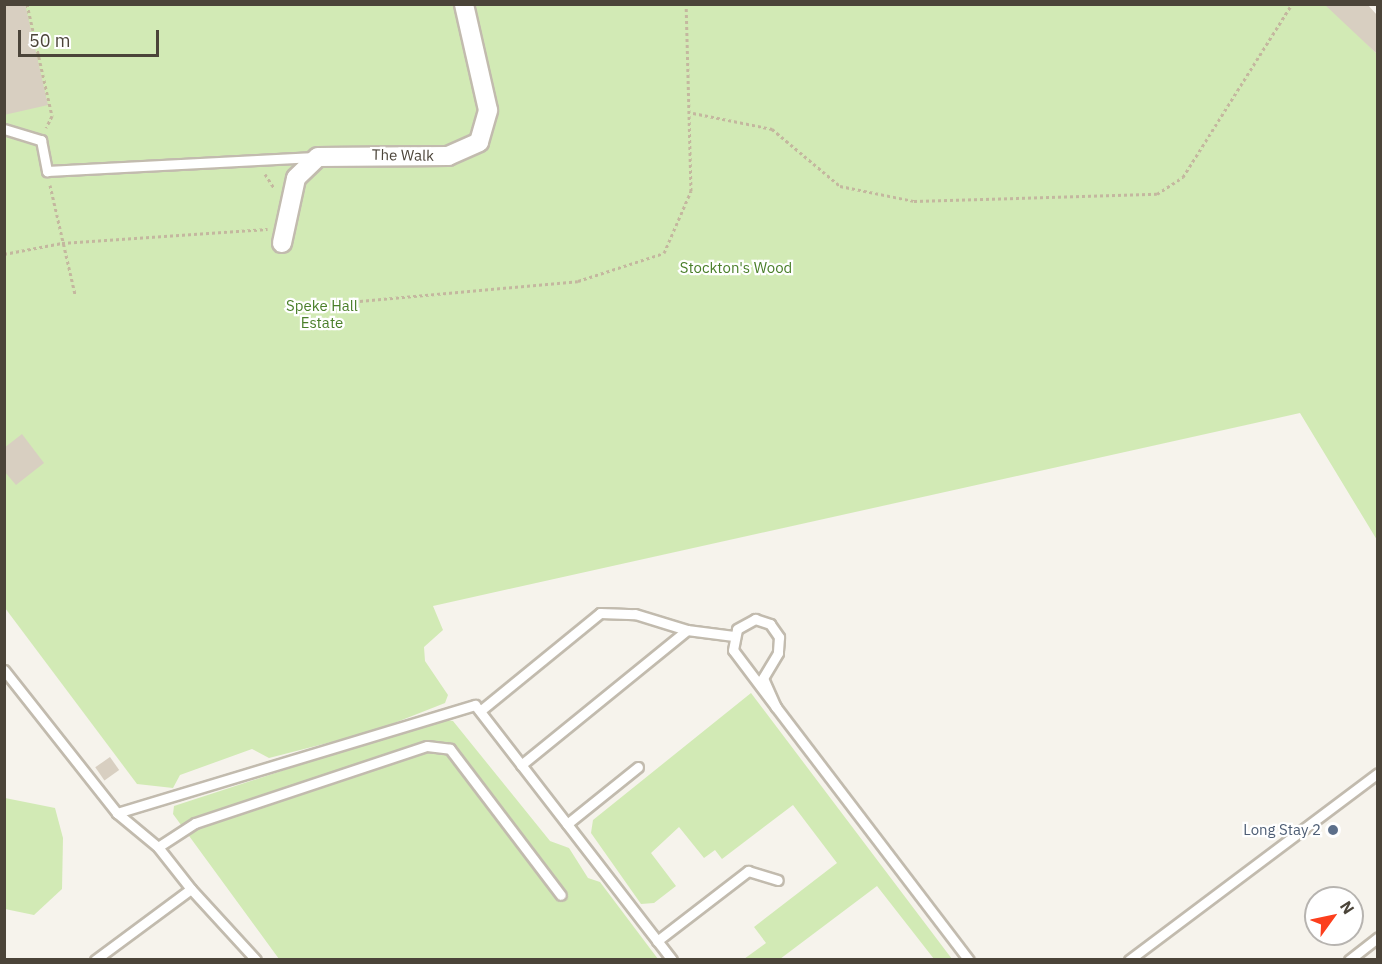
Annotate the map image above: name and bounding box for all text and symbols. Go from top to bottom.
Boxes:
scale bar [21,18,162,56]
text: 50 m [29,29,71,52]
street label: The Walk [372,145,434,165]
park label: Stockton's Wood [680,259,792,277]
park label: Speke Hall Estate [286,296,358,331]
place label: Long Stay 2 [1243,821,1321,839]
marker: Long Stay 2 [1326,823,1340,837]
north arrow [1304,886,1364,946]
text: N [1336,897,1359,918]

